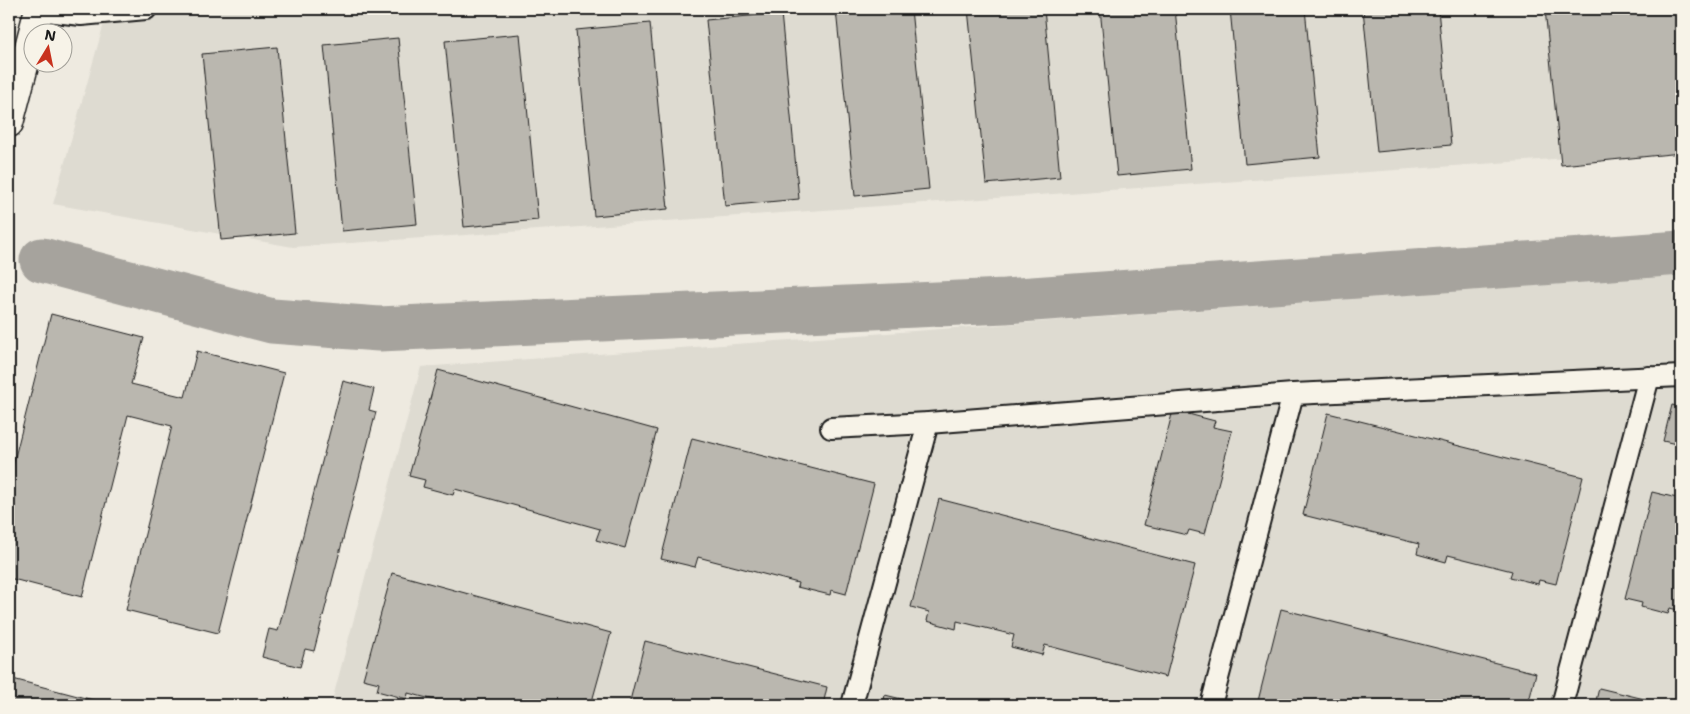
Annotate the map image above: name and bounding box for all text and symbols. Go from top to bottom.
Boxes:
north arrow [22,22,72,72]
text: N [43,25,57,45]

